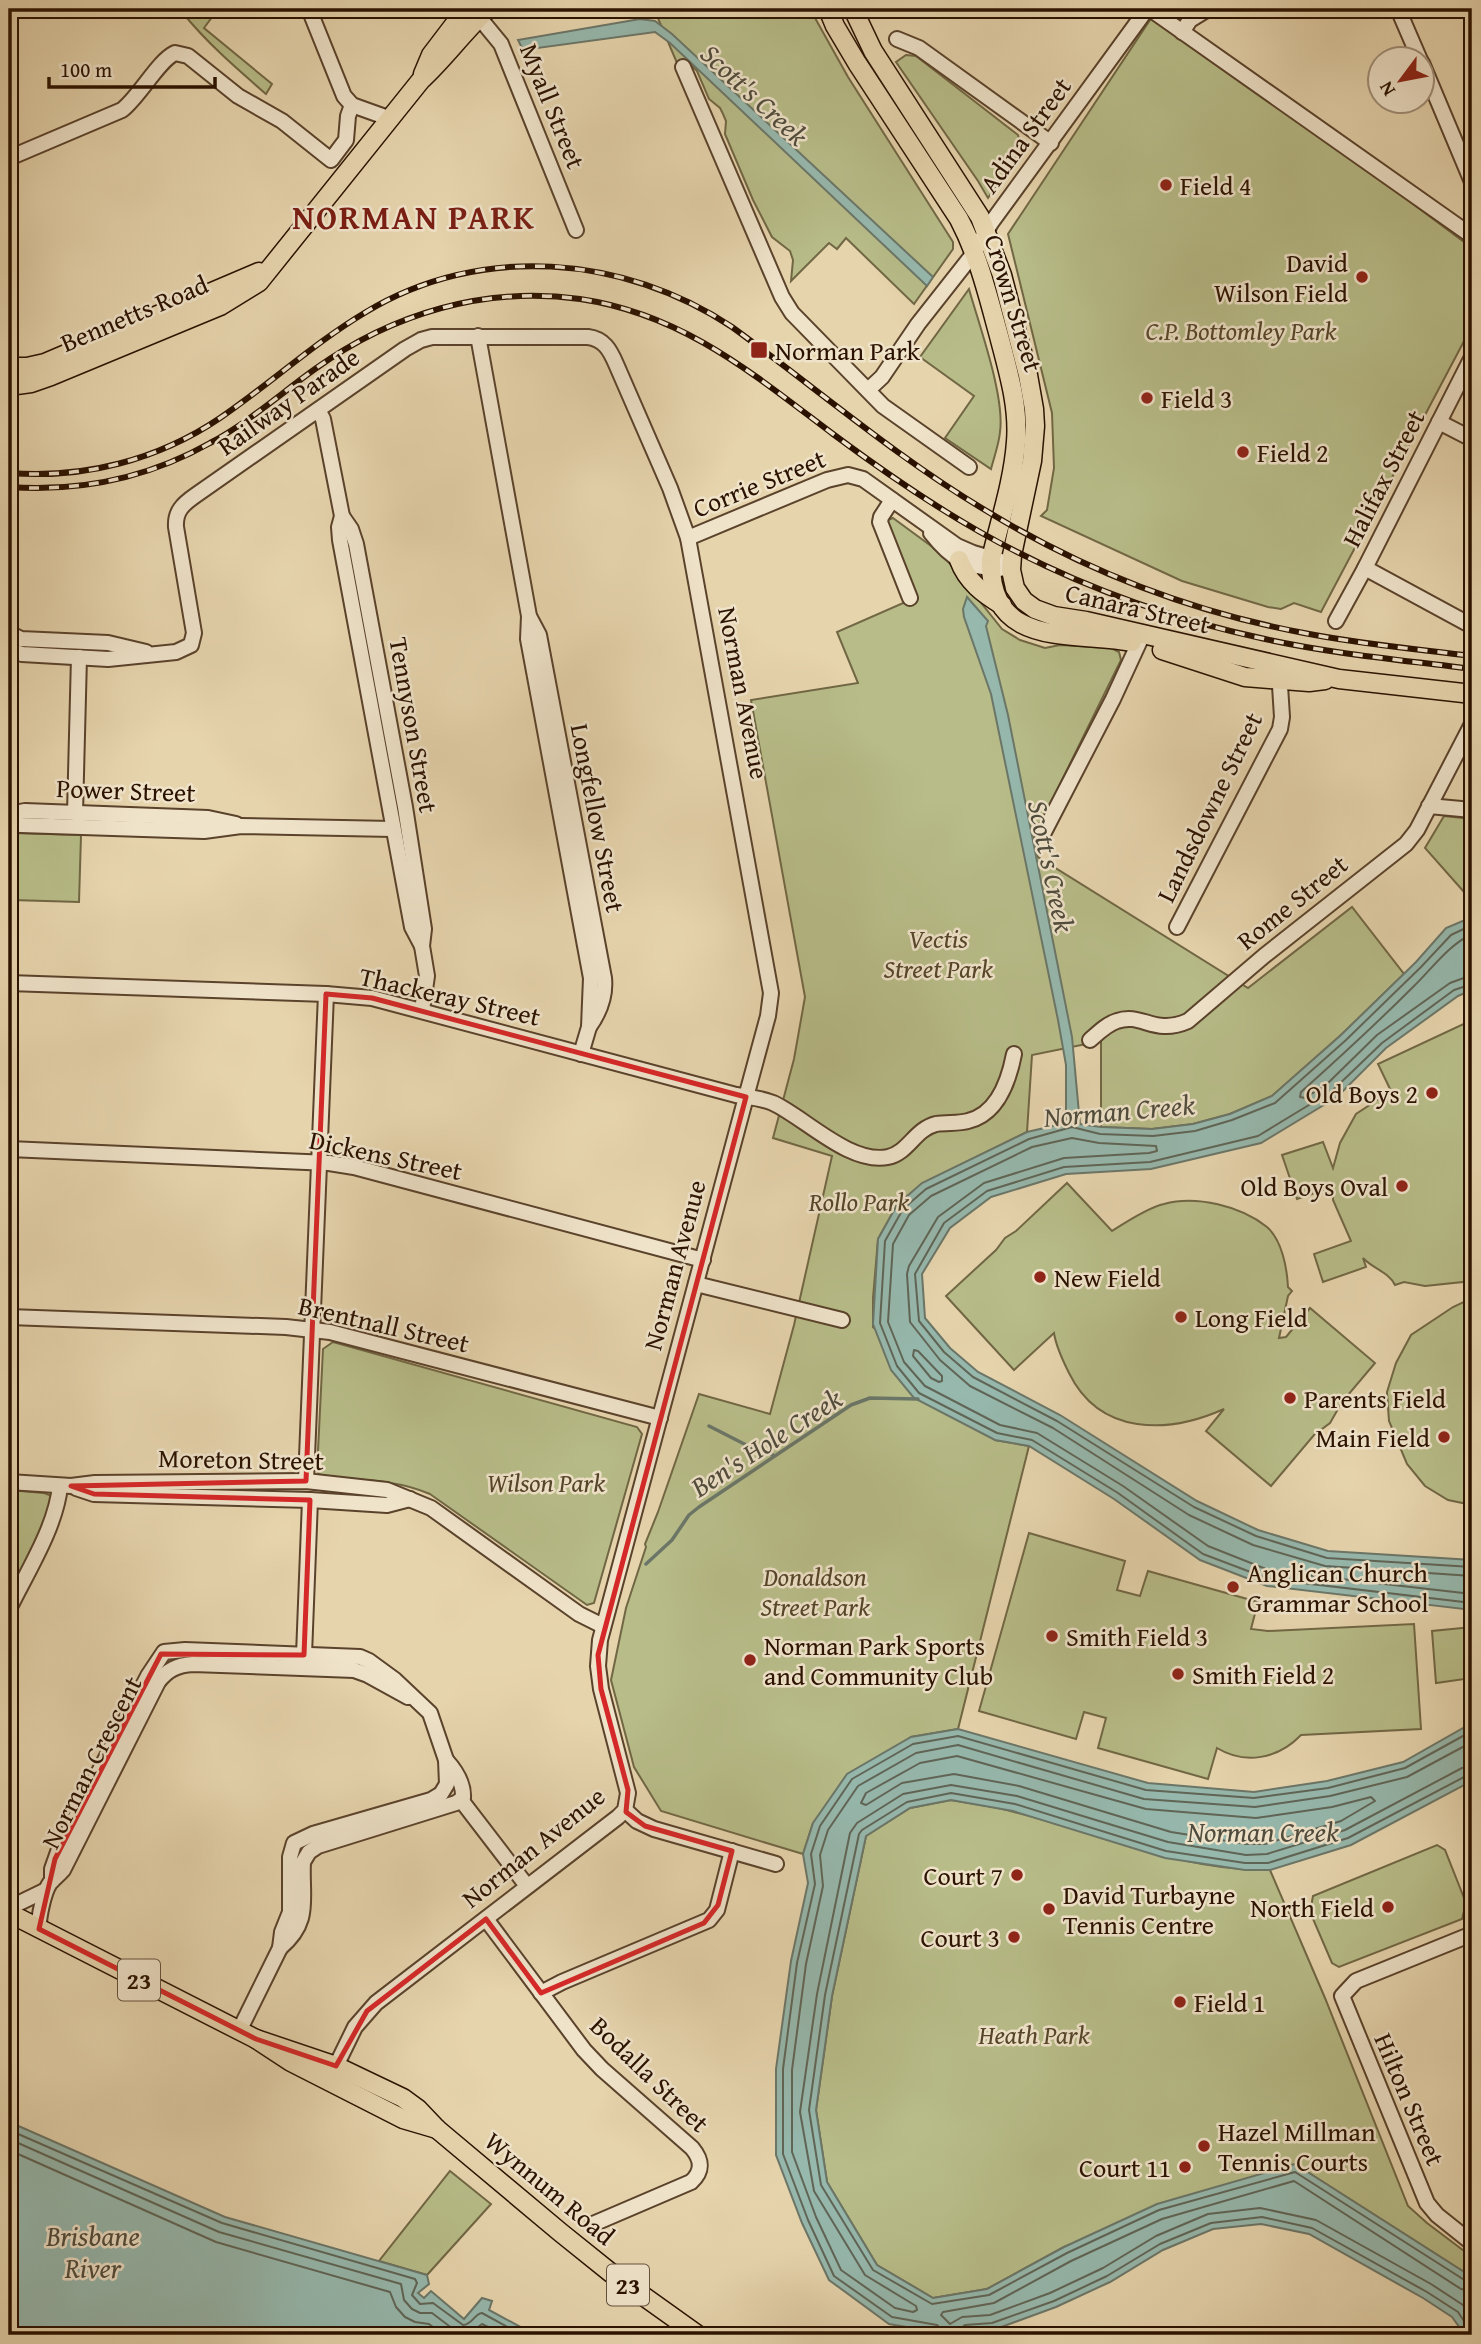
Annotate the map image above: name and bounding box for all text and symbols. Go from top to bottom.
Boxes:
water label: Scott's Creek [692,33,818,155]
street label: Myall Street [510,37,596,175]
scale bar [49,46,215,90]
north arrow [1366,46,1436,116]
text: 100 m [60,54,112,85]
street label: Adina Street [969,69,1081,201]
text: N [1371,76,1402,102]
place label: Field 4 [1180,166,1252,205]
marker: Field 4 [1158,177,1174,193]
district label: NORMAN PARK [292,193,536,241]
street label: Crown Street [975,229,1053,377]
place label: David Wilson Field [1214,243,1348,312]
street label: Bennetts Road [54,264,214,362]
marker: David Wilson Field [1354,269,1370,285]
park label: C.P. Bottomley Park [1146,311,1337,350]
place label: Norman Park [775,331,921,370]
street label: Railway Parade [209,337,367,465]
marker: Norman Park [749,340,769,360]
place label: Field 3 [1161,379,1233,418]
marker: Field 3 [1139,390,1155,406]
street label: Halifax Street [1332,403,1434,553]
place label: Field 2 [1257,433,1329,472]
street label: Corrie Street [687,439,831,527]
marker: Field 2 [1235,444,1251,460]
street label: Canara Street [1062,572,1214,644]
street label: Norman Avenue [708,604,780,782]
street label: Tennyson Street [379,634,449,816]
street label: Landsdowne Street [1146,705,1272,909]
street label: Longfellow Street [561,720,635,916]
street label: Power Street [56,768,196,812]
water label: Scott's Creek [1018,796,1086,936]
street label: Rome Street [1228,845,1356,959]
park label: Vectis Street Park [883,919,993,988]
street label: Thackeray Street [356,956,544,1036]
place label: Old Boys 2 [1306,1074,1418,1113]
water label: Norman Creek [1041,1083,1197,1137]
marker: Old Boys 2 [1424,1085,1440,1101]
street label: Dickens Street [306,1120,466,1190]
place label: Old Boys Oval [1240,1167,1388,1206]
street label: Norman Avenue [633,1176,715,1354]
marker: Old Boys Oval [1394,1178,1410,1194]
park label: Rollo Park [808,1182,909,1221]
place label: New Field [1054,1258,1161,1297]
marker: New Field [1032,1269,1048,1285]
street label: Brentnall Street [295,1285,473,1363]
place label: Long Field [1195,1298,1308,1337]
marker: Long Field [1173,1309,1189,1325]
water label: Ben's Hole Creek [681,1378,850,1507]
place label: Parents Field [1304,1379,1446,1418]
marker: Parents Field [1282,1390,1298,1406]
place label: Main Field [1315,1418,1430,1457]
marker: Main Field [1436,1429,1452,1445]
street label: Moreton Street [158,1438,324,1480]
park label: Wilson Park [487,1463,605,1502]
place label: Anglican Church Grammar School [1247,1553,1429,1622]
park label: Donaldson Street Park [760,1557,870,1626]
marker: Anglican Church Grammar School [1225,1579,1241,1595]
place label: Smith Field 3 [1066,1617,1208,1656]
place label: Norman Park Sports and Community Club [764,1626,993,1695]
marker: Smith Field 3 [1044,1628,1060,1644]
marker: Norman Park Sports and Community Club [742,1652,758,1668]
place label: Smith Field 2 [1192,1655,1334,1694]
marker: Smith Field 2 [1170,1666,1186,1682]
street label: Norman Crescent [31,1669,151,1855]
street label: Norman Avenue [453,1777,613,1917]
water label: Norman Creek [1186,1811,1339,1852]
place label: Court 7 [923,1856,1003,1895]
marker: Court 7 [1009,1867,1025,1883]
place label: David Turbayne Tennis Centre [1063,1875,1235,1944]
place label: North Field [1250,1888,1374,1927]
marker: North Field [1380,1899,1396,1915]
marker: David Turbayne Tennis Centre [1041,1901,1057,1917]
place label: Court 3 [920,1918,1000,1957]
marker: Court 3 [1006,1929,1022,1945]
road number: 23 [118,1959,160,2000]
place label: Field 1 [1194,1983,1266,2022]
marker: Field 1 [1172,1994,1188,2010]
street label: Bodalla Street [582,2007,718,2141]
park label: Heath Park [977,2015,1090,2054]
street label: Hilton Street [1365,2027,1455,2171]
place label: Hazel Millman Tennis Courts [1218,2112,1376,2181]
street label: Wynnum Road [476,2122,624,2254]
marker: Hazel Millman Tennis Courts [1196,2138,1212,2154]
place label: Court 11 [1079,2148,1171,2187]
marker: Court 11 [1177,2159,1193,2175]
water label: Brisbane River [45,2215,140,2288]
road number: 23 [607,2264,649,2306]

